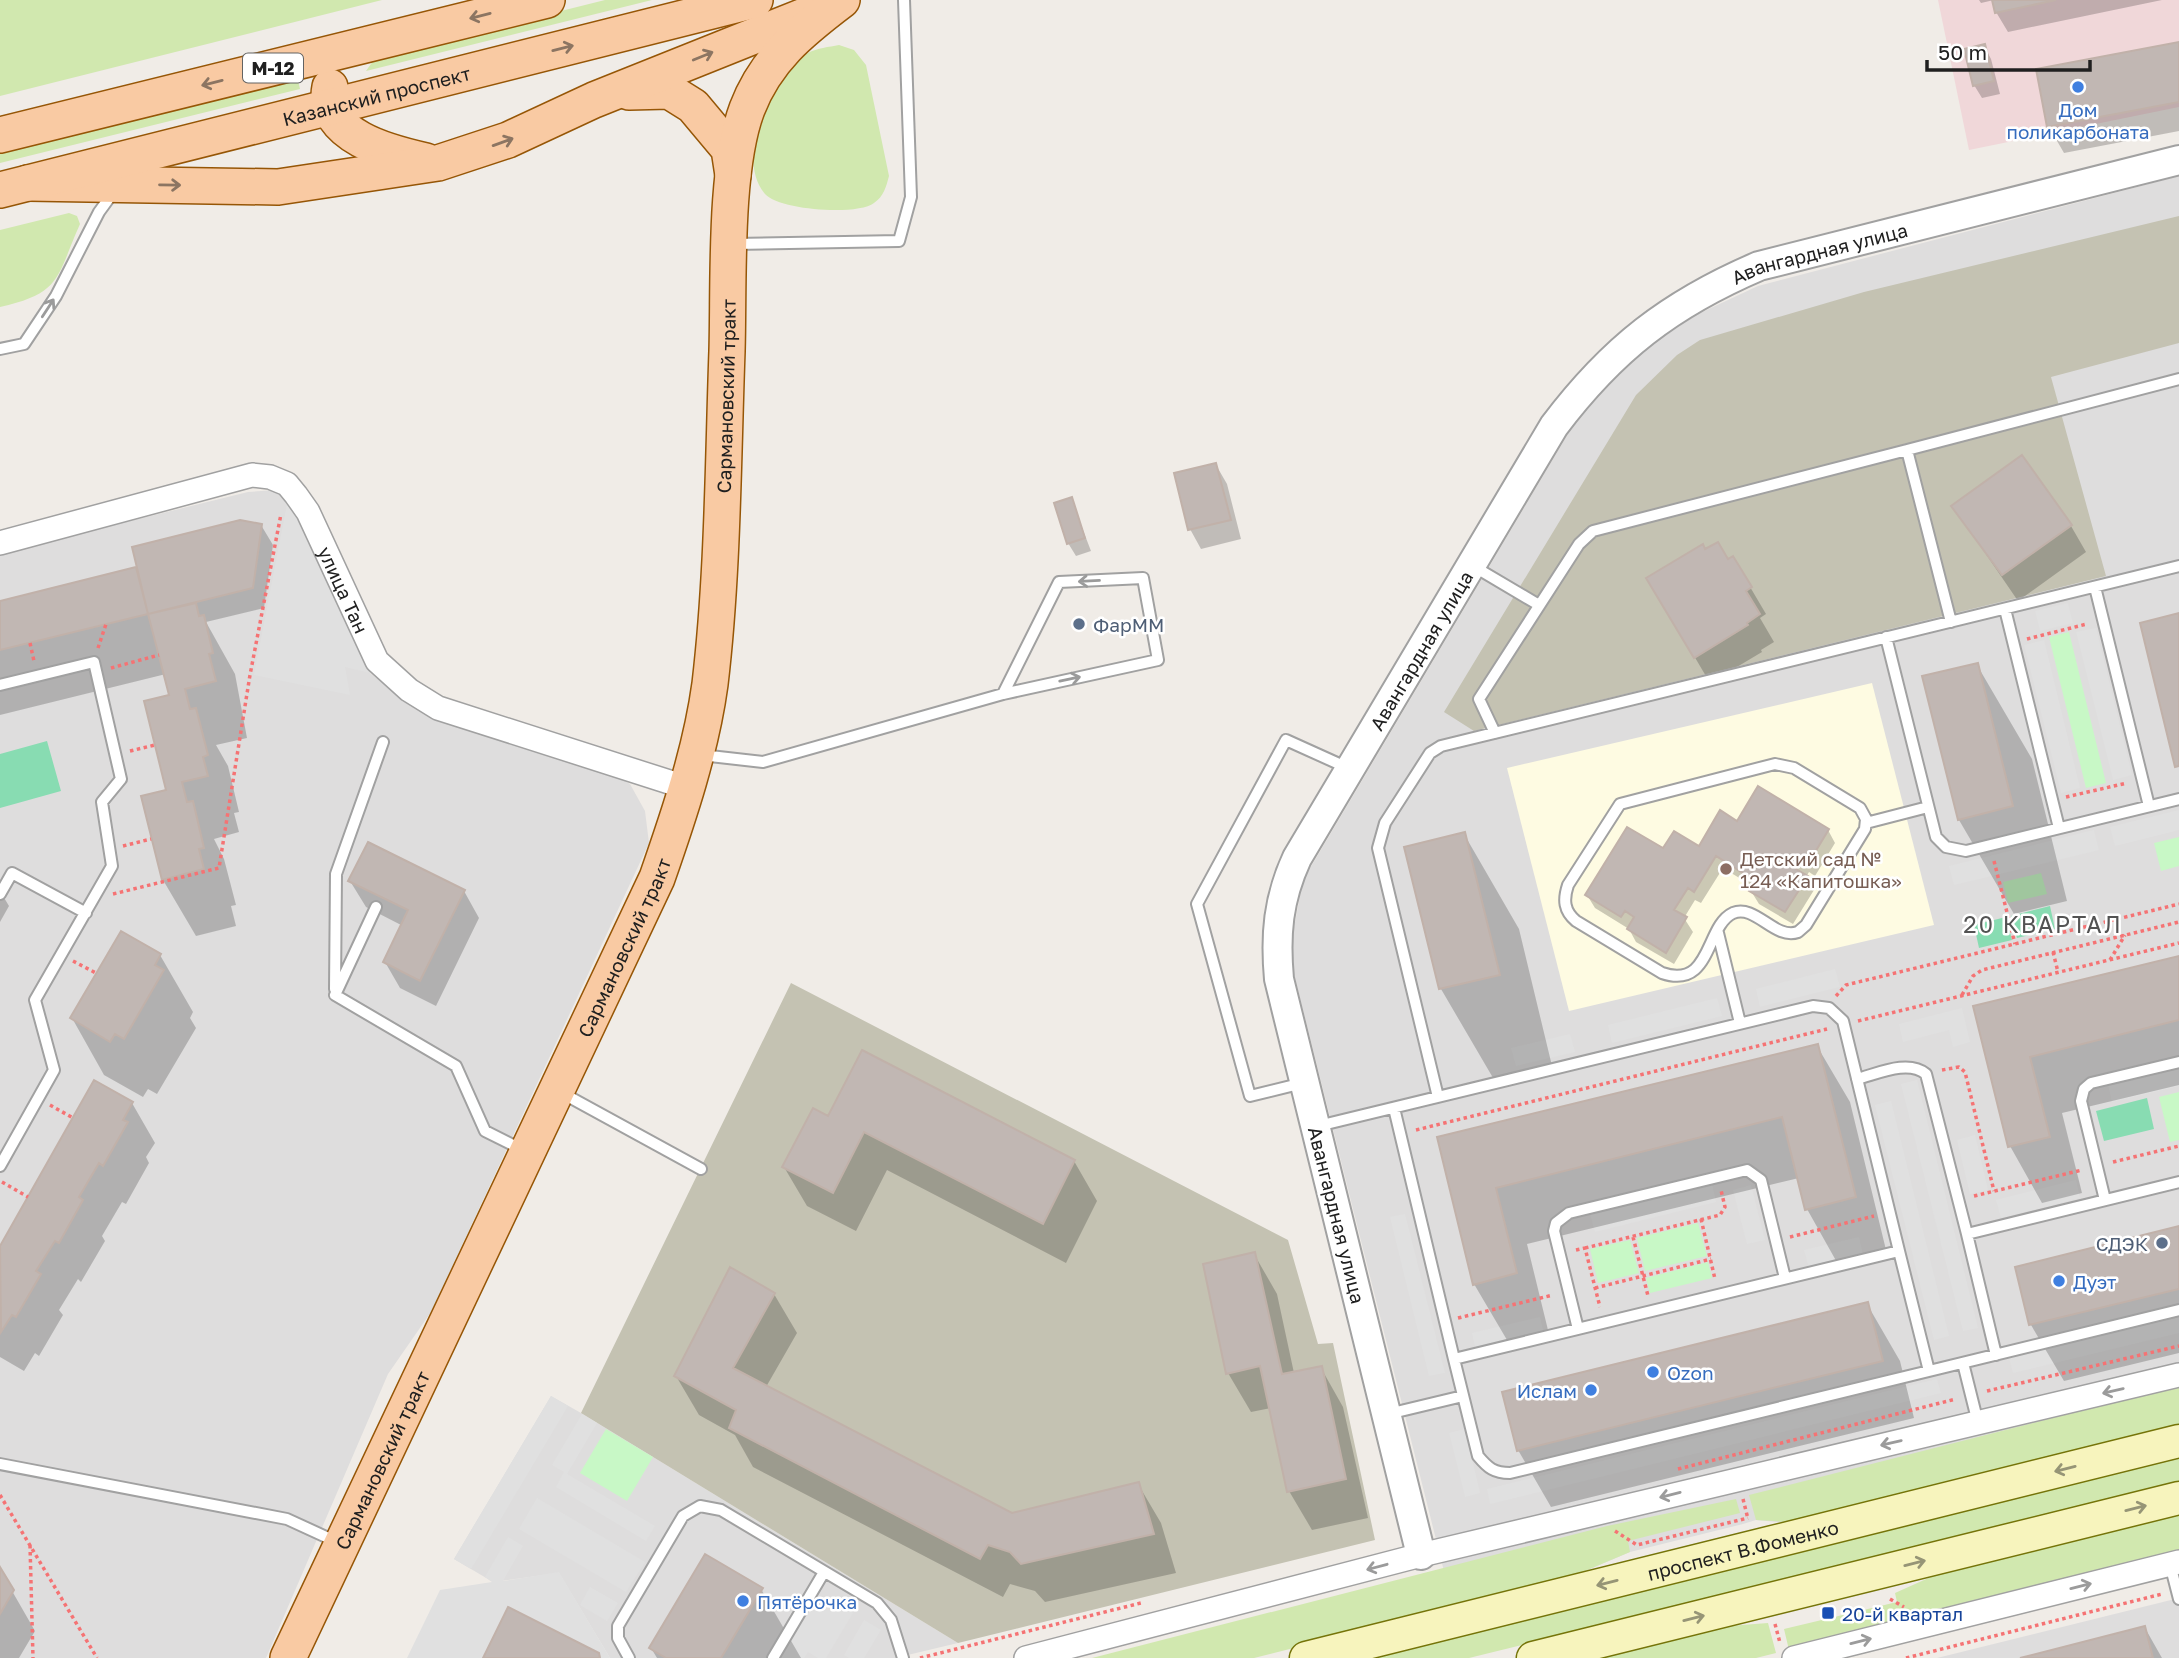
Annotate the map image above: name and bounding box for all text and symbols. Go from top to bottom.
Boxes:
one-way arrow [470,11,492,24]
scale bar [1927,28,2090,72]
text: 50 m [1938,39,1987,65]
one-way arrow [551,41,574,54]
one-way arrow [692,49,713,62]
road number: М-12 [243,54,303,82]
street label: Казанский проспект [280,61,473,130]
one-way arrow [201,77,224,90]
marker: Дом поликарбоната [2070,79,2086,95]
place label: Дом поликарбоната [2007,98,2149,143]
one-way arrow [492,134,514,147]
one-way arrow [158,179,181,192]
street label: Авангардная улица [1727,218,1910,288]
one-way arrow [41,299,55,318]
street label: Сармановский тракт [711,299,739,494]
street label: улица Тан [314,543,374,637]
street label: Авангардная улица [1364,566,1477,734]
one-way arrow [1077,574,1100,587]
place label: ФарММ [1093,613,1164,636]
marker: ФарММ [1071,616,1087,632]
one-way arrow [1058,672,1081,686]
place label: Детский сад № 124 «Капитошка» [1740,847,1902,892]
street label: Сармановский тракт [572,855,675,1040]
marker: Детский сад № 124 «Капитошка» [1718,861,1734,877]
district label: 20 КВАРТАЛ [1963,910,2123,938]
street label: Авангардная улица [1304,1124,1370,1306]
place label: СДЭК [2096,1232,2148,1255]
marker: СДЭК [2154,1235,2170,1251]
place label: Дуэт [2073,1270,2116,1293]
marker: Дуэт [2051,1273,2067,1289]
place label: Ozon [1667,1361,1714,1384]
marker: Ozon [1645,1364,1661,1380]
street label: Сармановский тракт [330,1367,434,1553]
place label: Ислам [1517,1379,1577,1402]
marker: Ислам [1583,1382,1599,1398]
one-way arrow [2102,1384,2125,1398]
one-way arrow [1880,1437,1903,1450]
one-way arrow [2054,1463,2077,1476]
one-way arrow [1659,1489,1682,1502]
one-way arrow [2124,1501,2147,1514]
street label: проспект В.Фоменко [1645,1515,1841,1584]
one-way arrow [1903,1556,1926,1569]
one-way arrow [1367,1561,1389,1574]
one-way arrow [1596,1577,1619,1590]
one-way arrow [2070,1579,2092,1592]
place label: Пятёрочка [757,1590,857,1613]
marker: Пятёрочка [735,1593,751,1609]
place label: 20-й квартал [1842,1602,1963,1625]
marker: 20-й квартал [1820,1605,1836,1621]
one-way arrow [1682,1611,1705,1624]
one-way arrow [1849,1634,1872,1648]

